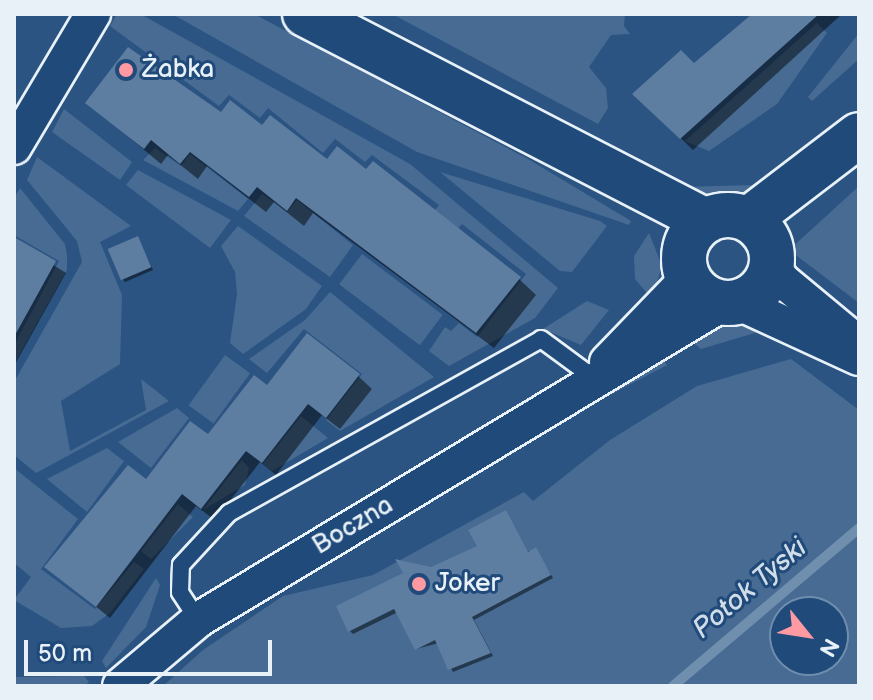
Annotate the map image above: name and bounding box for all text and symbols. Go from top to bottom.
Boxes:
place label: Żabka [142,54,214,86]
marker: Żabka [117,61,135,79]
street label: Boczna [307,490,399,562]
water label: Potok Tyski [686,531,814,647]
place label: Joker [435,568,500,600]
marker: Joker [410,575,428,593]
north arrow [769,596,849,676]
scale bar [28,624,276,674]
text: N [813,633,844,661]
text: 50 m [38,639,92,668]

